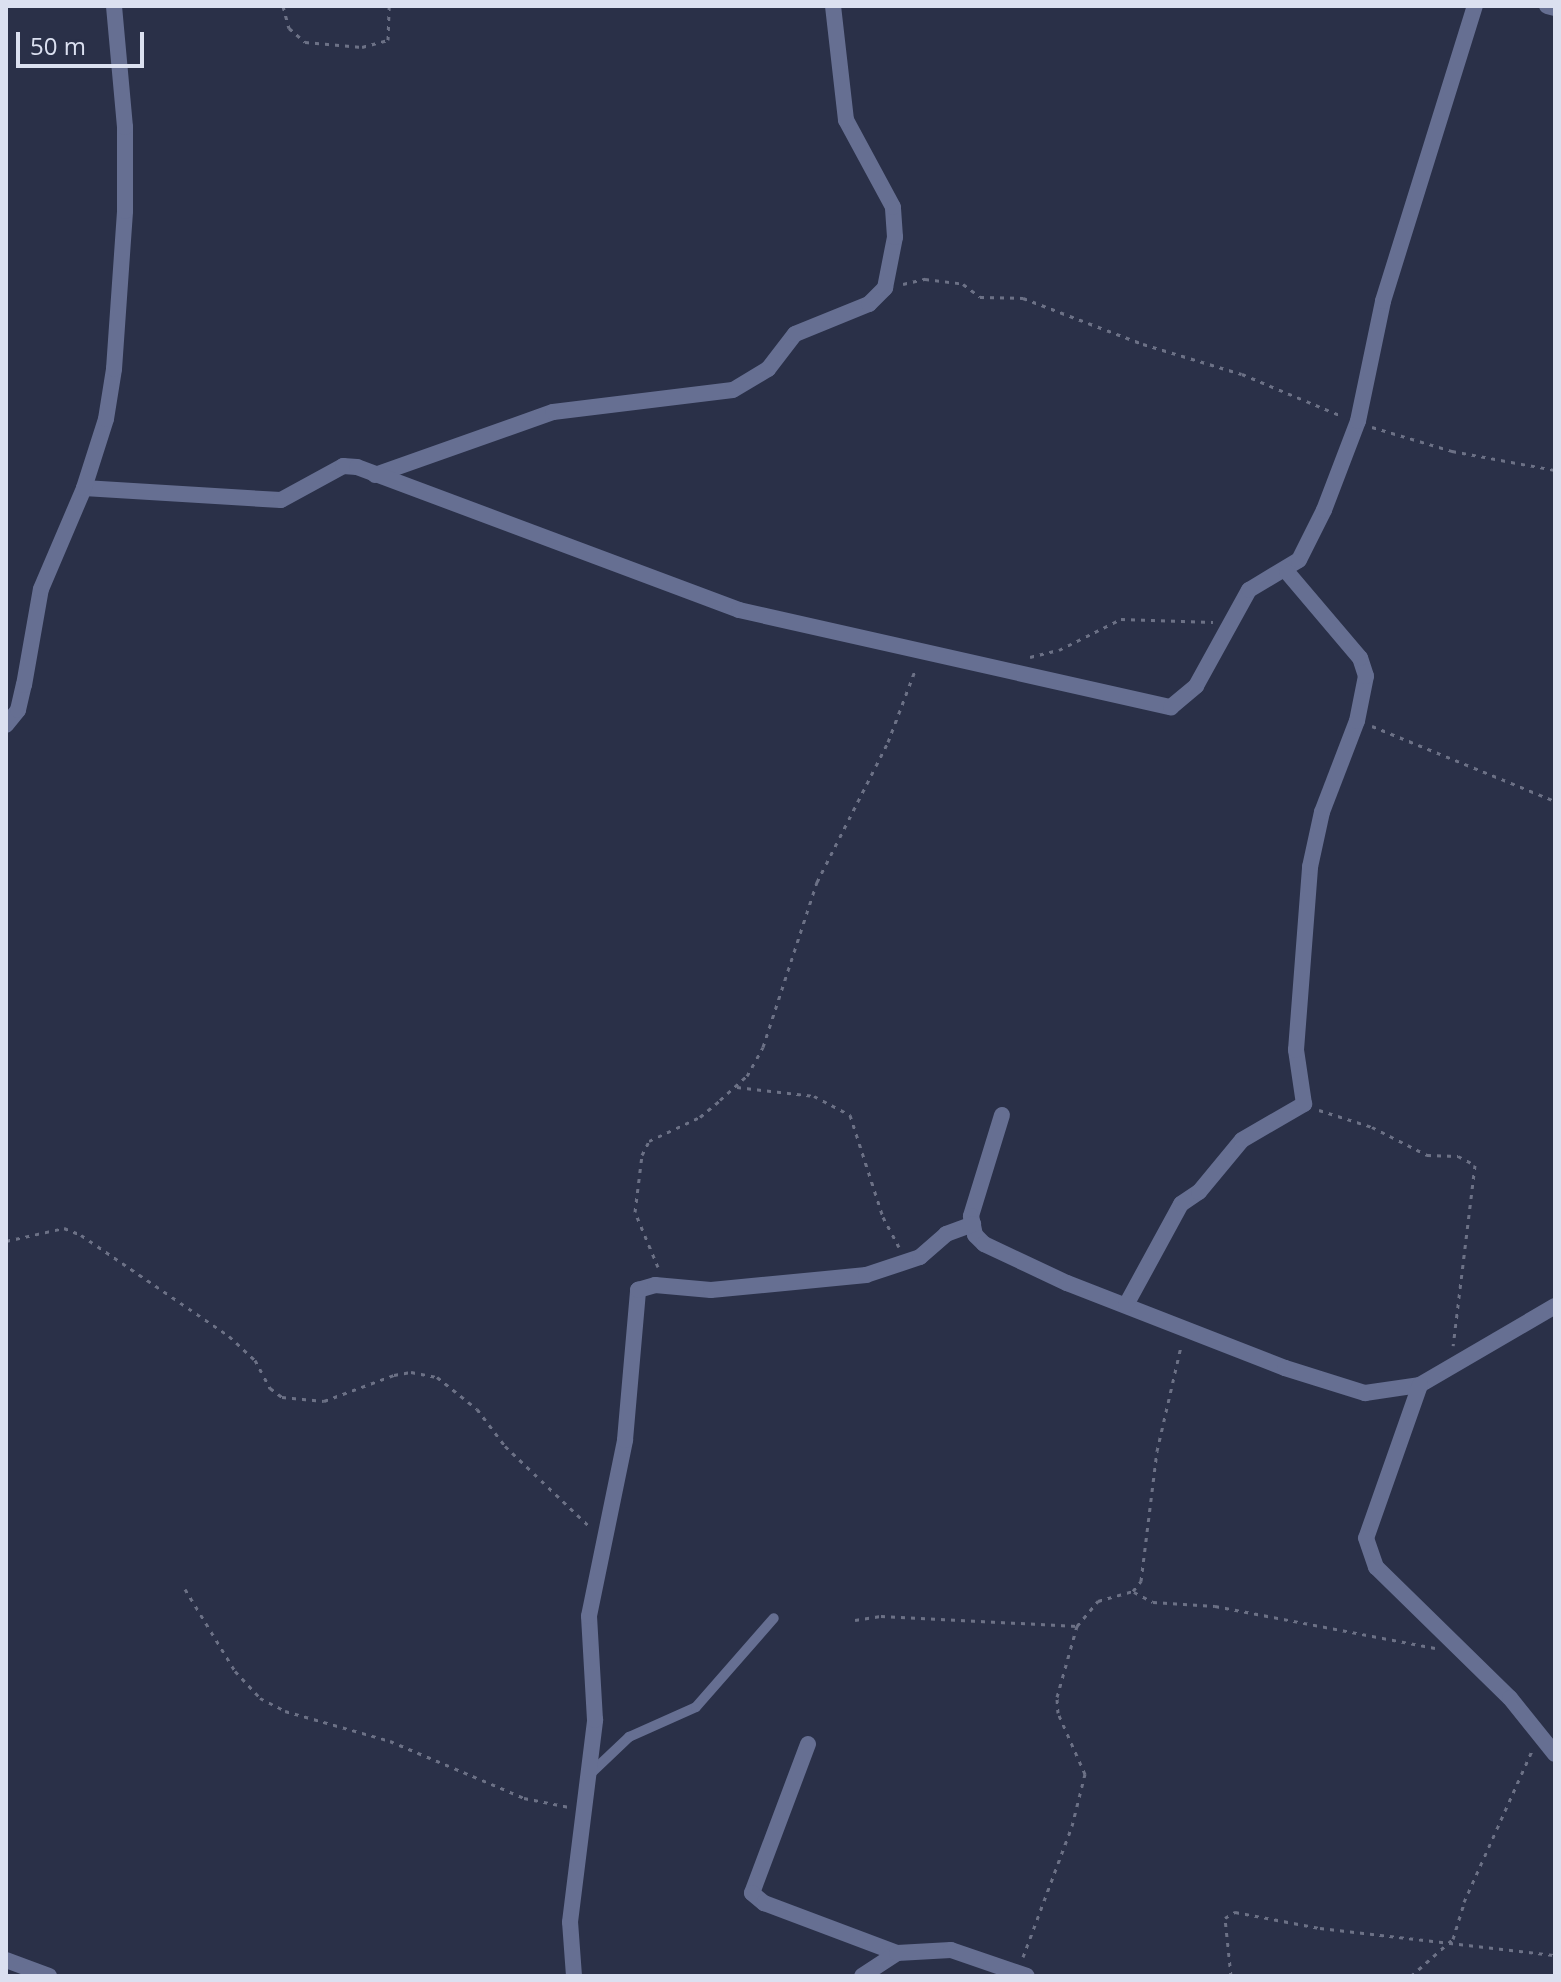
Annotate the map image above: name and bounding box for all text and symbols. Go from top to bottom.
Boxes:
scale bar [20,16,148,66]
text: 50 m [30,29,86,62]

